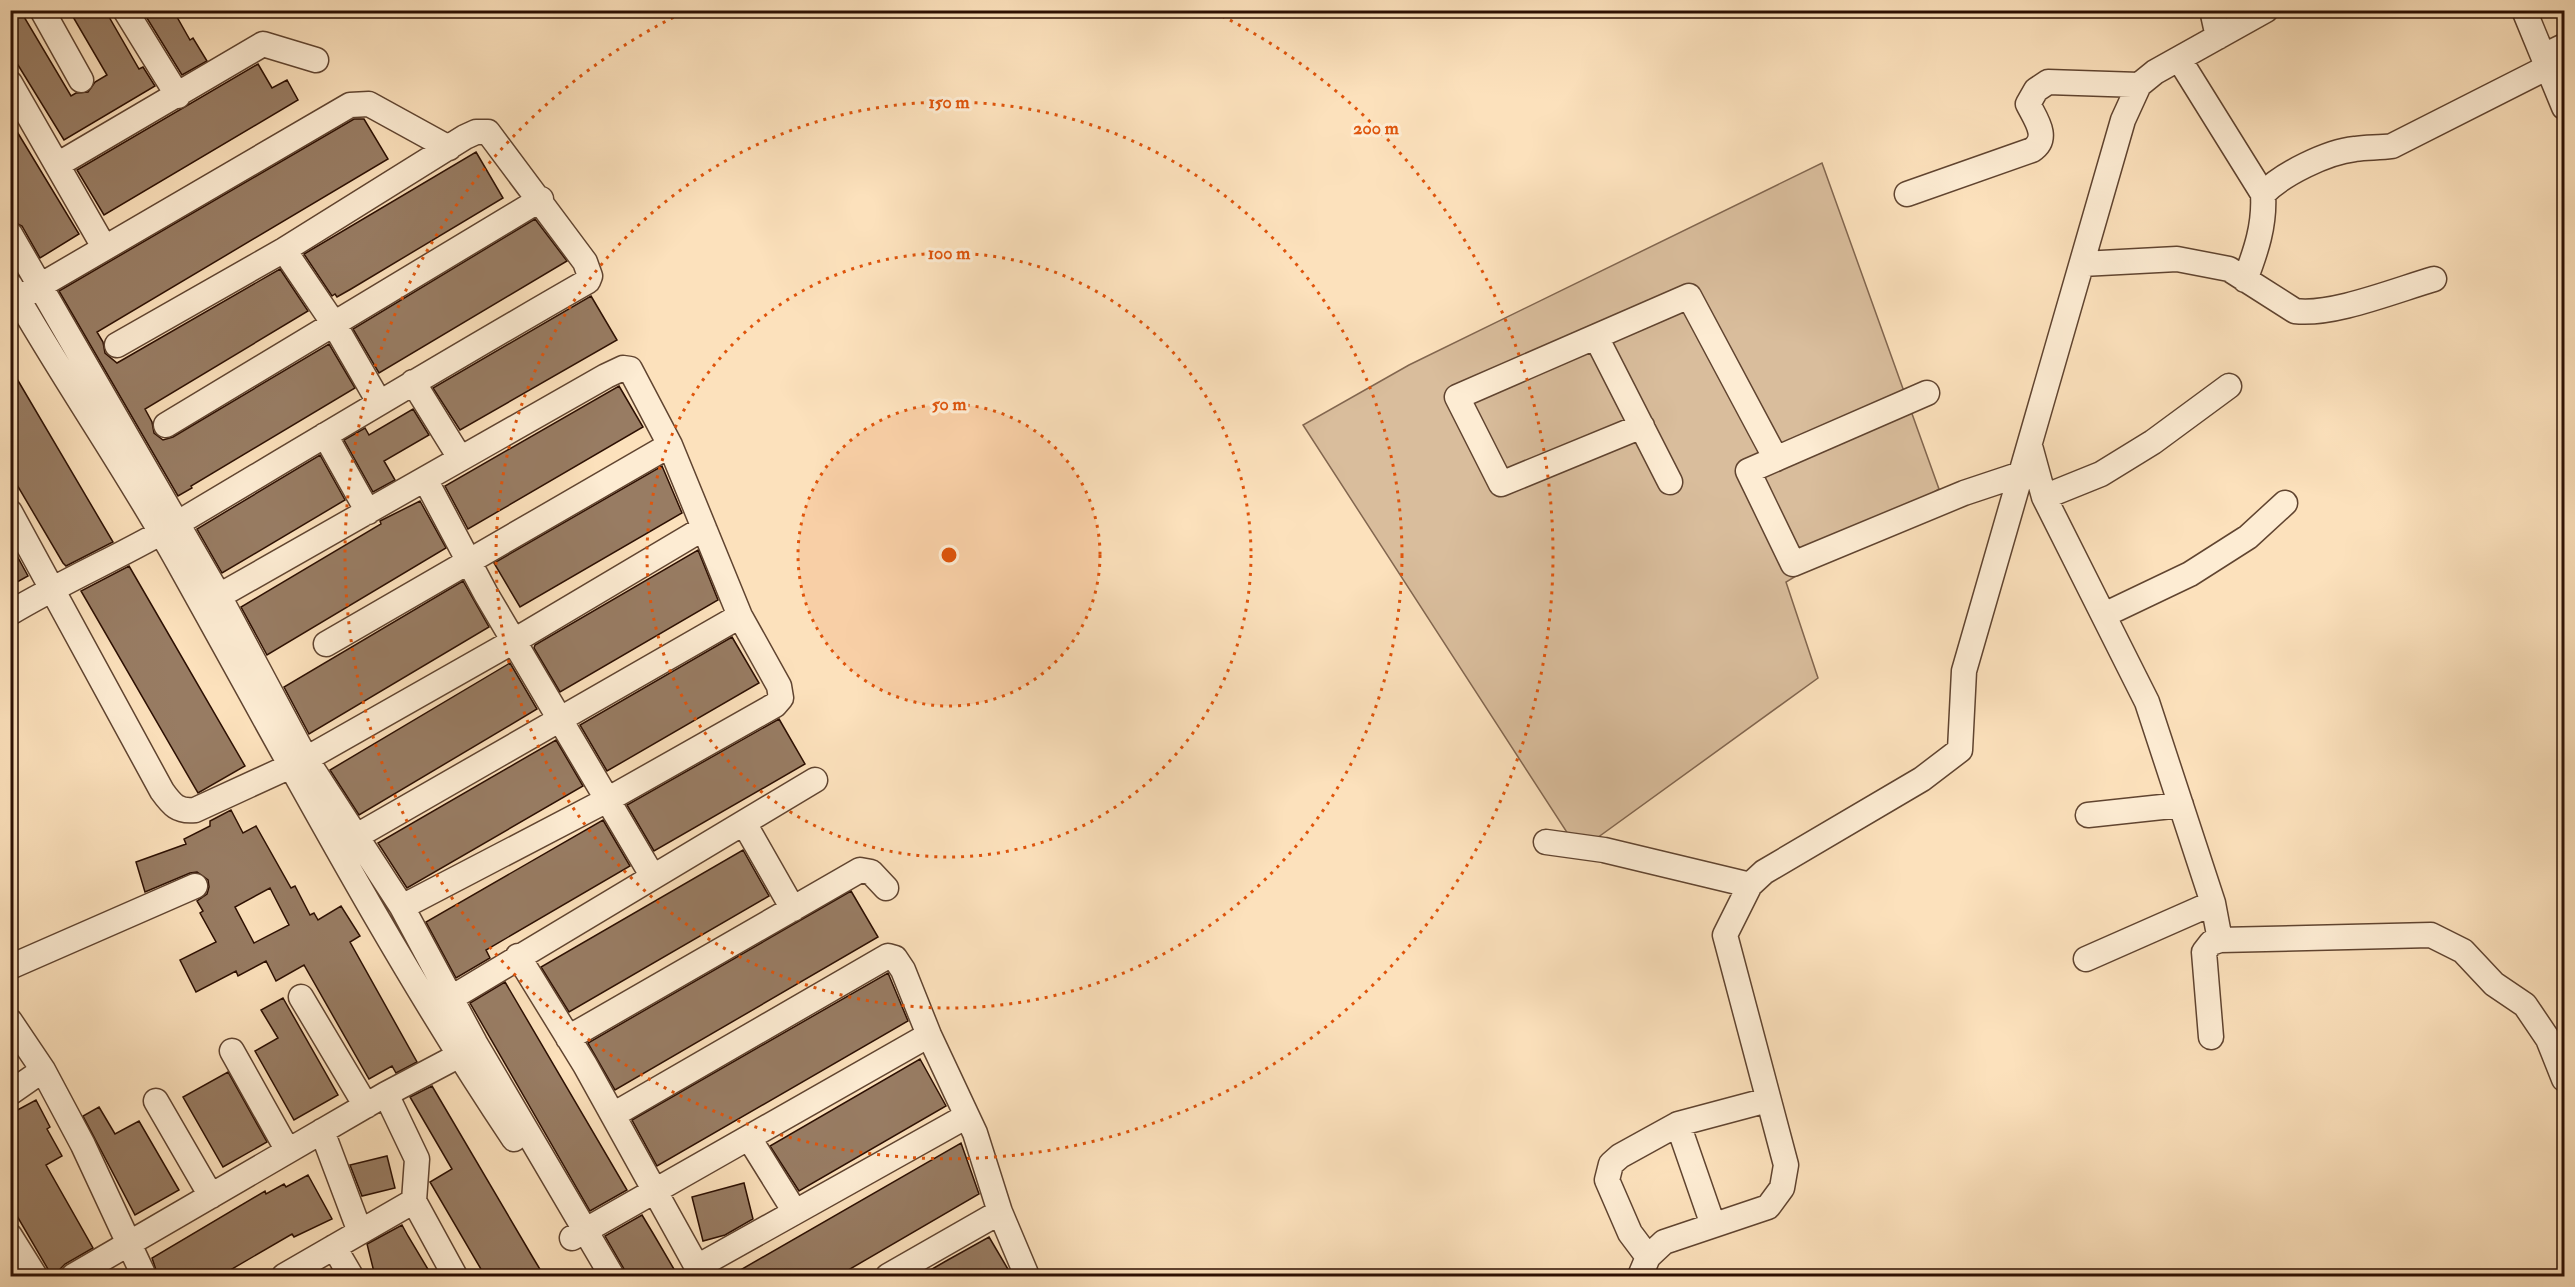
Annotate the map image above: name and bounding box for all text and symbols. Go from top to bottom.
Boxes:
text: 150 m [928,91,971,114]
text: 200 m [1353,117,1400,140]
text: 100 m [928,242,971,265]
text: 50 m [932,393,967,416]
centre of rings [939,545,959,565]

